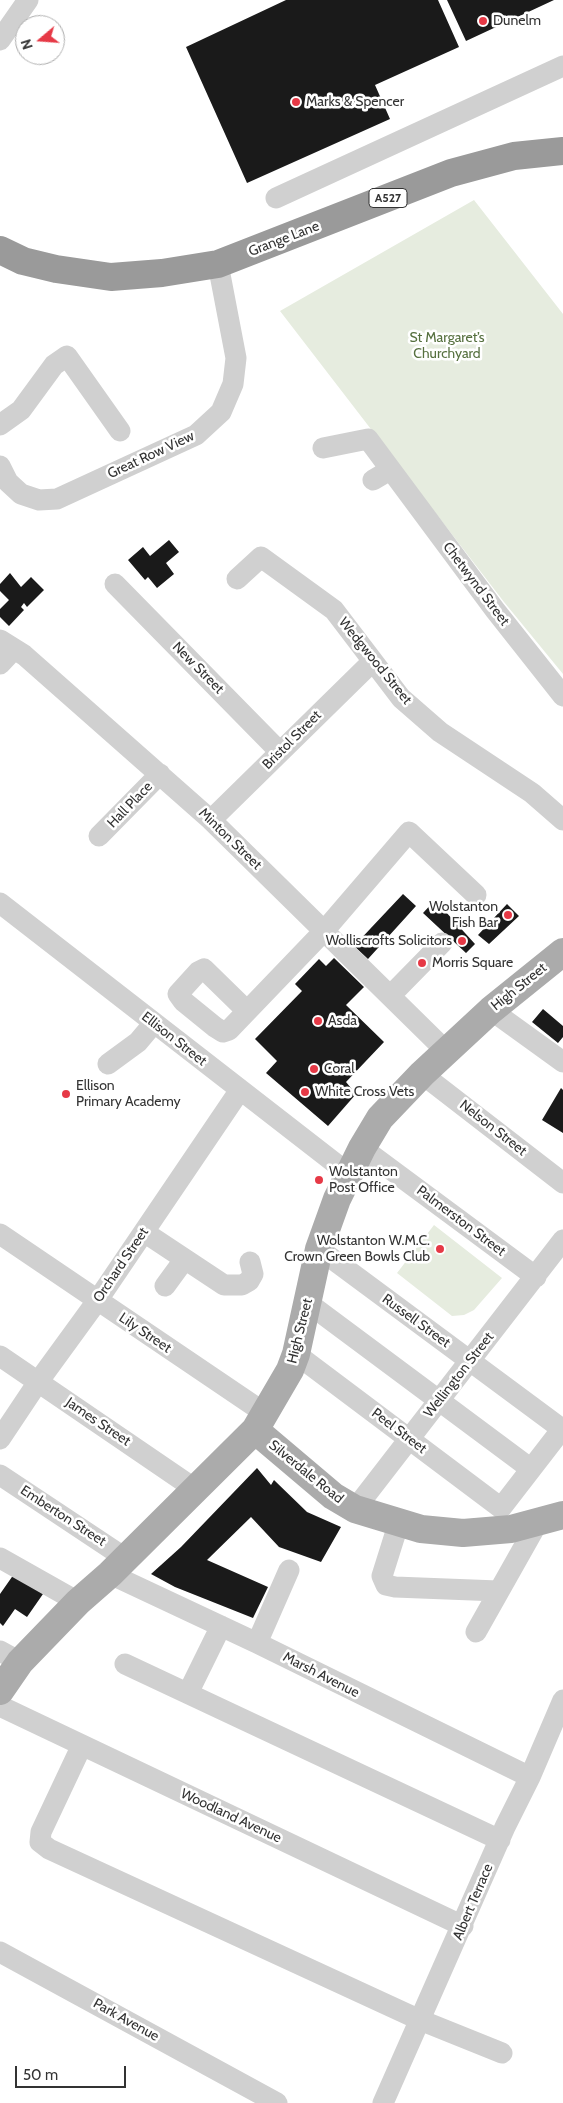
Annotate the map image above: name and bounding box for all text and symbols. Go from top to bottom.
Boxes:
place label: Dunelm [493,13,541,29]
north arrow [15,15,65,65]
marker: Dunelm [477,15,489,27]
text: N [17,37,37,52]
place label: Marks & Spencer [306,94,404,110]
marker: Marks & Spencer [290,96,302,108]
road number: A527 [369,188,407,208]
street label: Grange Lane [246,218,322,260]
park label: St Margaret’s Churchyard [409,330,485,362]
street label: Great Row View [105,428,197,482]
street label: Chetwynd Street [439,539,513,629]
street label: Wedgwood Street [335,614,415,708]
street label: New Street [169,639,227,697]
street label: Bristol Street [259,707,325,773]
street label: Hall Place [104,778,156,832]
street label: Minton Street [195,805,265,873]
place label: Wolstanton Fish Bar [429,899,498,932]
marker: Wolstanton Fish Bar [502,909,514,921]
place label: Wolliscrofts Solicitors [326,933,452,949]
marker: Wolliscrofts Solicitors [456,935,468,947]
place label: Morris Square [432,955,513,971]
marker: Morris Square [416,957,428,969]
street label: High Street [488,960,550,1014]
street label: Ellison Street [138,1008,210,1070]
place label: Asda [328,1013,357,1029]
marker: Asda [312,1015,324,1027]
place label: Coral [324,1061,354,1077]
marker: Coral [308,1063,320,1075]
place label: Ellison Primary Academy [76,1078,181,1110]
place label: White Cross Vets [315,1084,414,1100]
marker: White Cross Vets [299,1086,311,1098]
marker: Ellison Primary Academy [60,1088,72,1100]
street label: Nelson Street [456,1097,530,1159]
place label: Wolstanton Post Office [329,1164,398,1196]
marker: Wolstanton Post Office [313,1174,325,1186]
street label: Palmerston Street [413,1182,509,1260]
street label: Orchard Street [90,1224,152,1306]
place label: Wolstanton W.M.C. Crown Green Bowls Club [284,1233,430,1266]
marker: Wolstanton W.M.C. Crown Green Bowls Club [434,1243,446,1255]
street label: Russell Street [379,1291,453,1351]
street label: High Street [284,1297,316,1365]
street label: Lily Street [116,1309,174,1357]
street label: Wellington Street [421,1329,497,1421]
street label: James Street [62,1394,134,1450]
street label: Peel Street [368,1405,430,1457]
street label: Silverdale Road [265,1437,347,1507]
street label: Emberton Street [17,1482,109,1550]
street label: Marsh Avenue [280,1649,362,1701]
street label: Woodland Avenue [178,1785,284,1847]
street label: Albert Terrace [449,1861,497,1943]
street label: Park Avenue [90,1995,162,2045]
scale bar [18,2056,129,2088]
text: 50 m [23,2066,58,2084]

